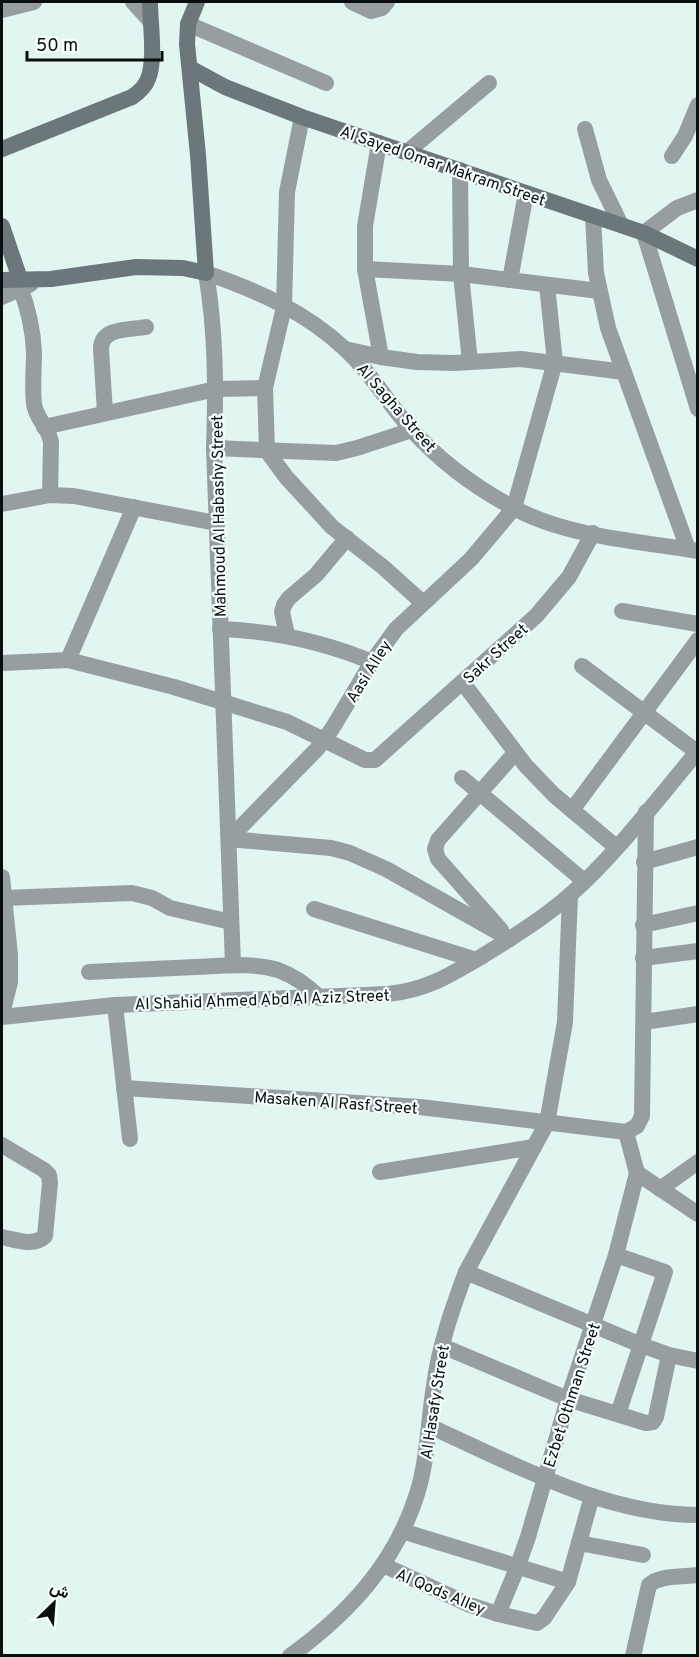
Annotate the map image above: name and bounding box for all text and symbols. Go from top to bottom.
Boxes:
scale bar [27,24,162,62]
text: 50 m [36,35,78,58]
street label: Al Sayed Omar Makram Street [337,122,548,212]
street label: Al Sagha Street [351,360,440,457]
street label: Mahmoud Al Habashy Street [208,415,232,617]
street label: Sakr Street [460,620,533,689]
street label: Aasi Alley [343,637,397,707]
street label: Al Shahid Ahmed Abd Al Aziz Street [134,987,390,1015]
street label: Masaken Al Rasf Street [254,1088,418,1120]
street label: Ezbet Othman Street [540,1321,606,1470]
street label: Al Hasafy Street [417,1344,455,1461]
street label: Al Qods Alley [393,1565,488,1621]
north arrow [24,1573,84,1633]
text: ش [47,1578,72,1604]

